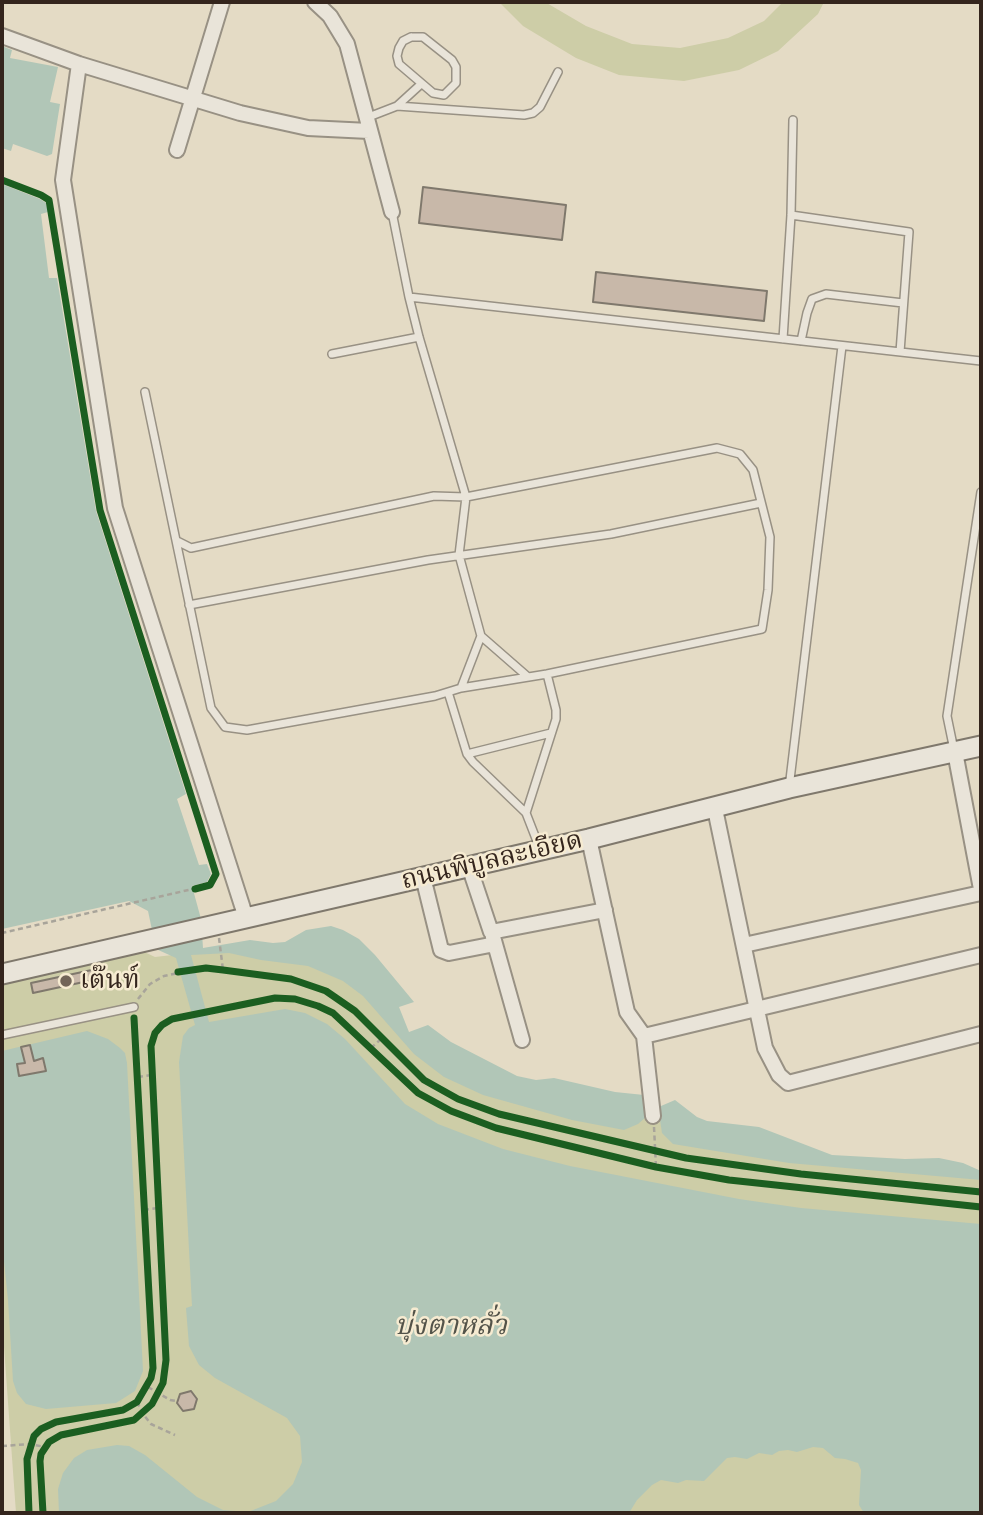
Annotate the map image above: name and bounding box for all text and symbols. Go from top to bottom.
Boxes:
street label: ถนนพิบูลละเอียด [398,825,586,897]
place label: เต๊นท์ [80,965,140,997]
marker: เต๊นท์ [58,973,74,989]
water label: บุ่งตาหลั่ว [395,1310,507,1344]

